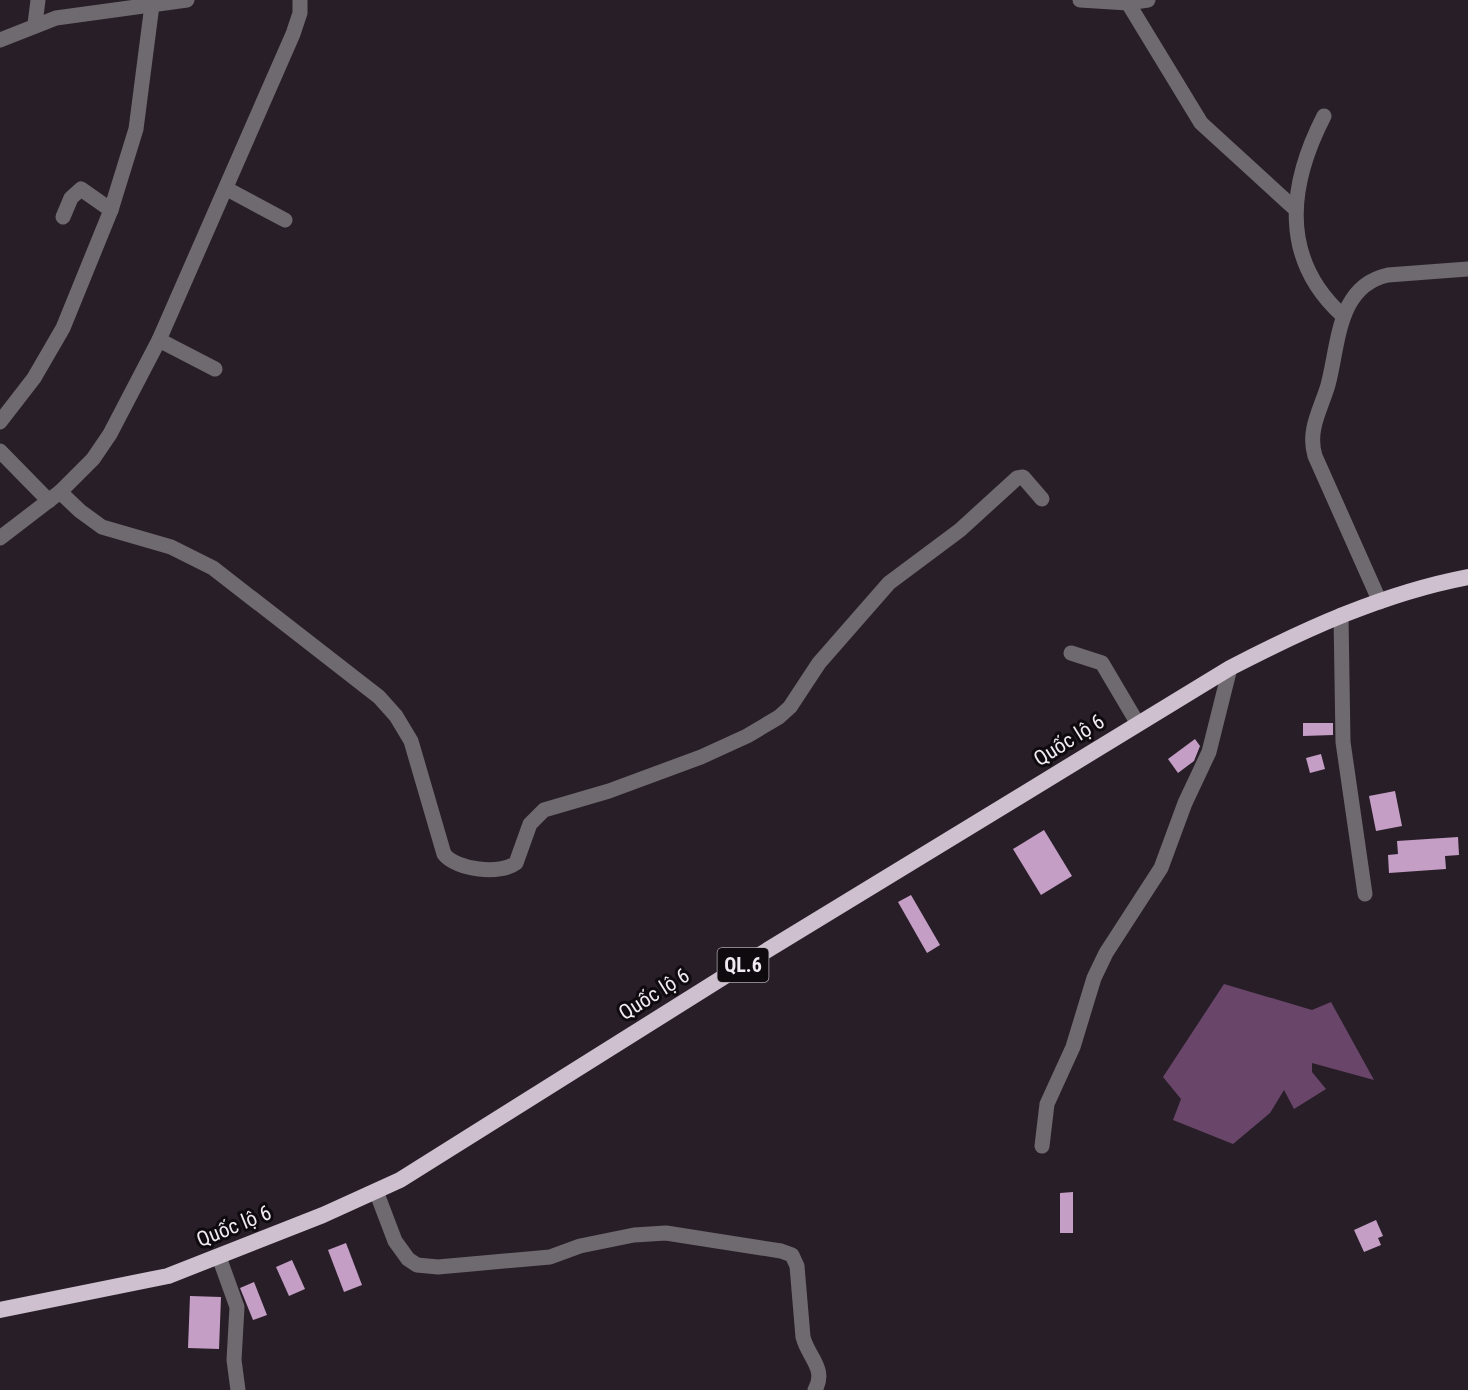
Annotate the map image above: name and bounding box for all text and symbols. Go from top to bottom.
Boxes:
street label: Quốc lộ 6 [1029,709,1109,771]
road number: QL.6 [718,948,768,982]
street label: Quốc lộ 6 [614,963,694,1025]
street label: Quốc lộ 6 [193,1200,275,1252]

